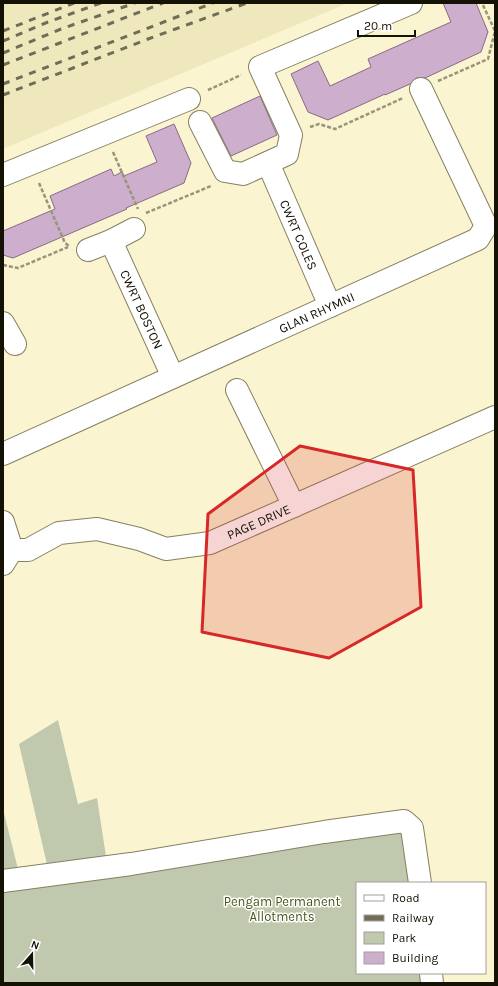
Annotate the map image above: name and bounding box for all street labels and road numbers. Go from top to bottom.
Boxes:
street label: CWRT COLES [277,197,321,272]
street label: CWRT BOSTON [118,267,167,351]
street label: GLAN RHYMNI [276,289,357,336]
street label: PAGE DRIVE [225,501,293,542]

